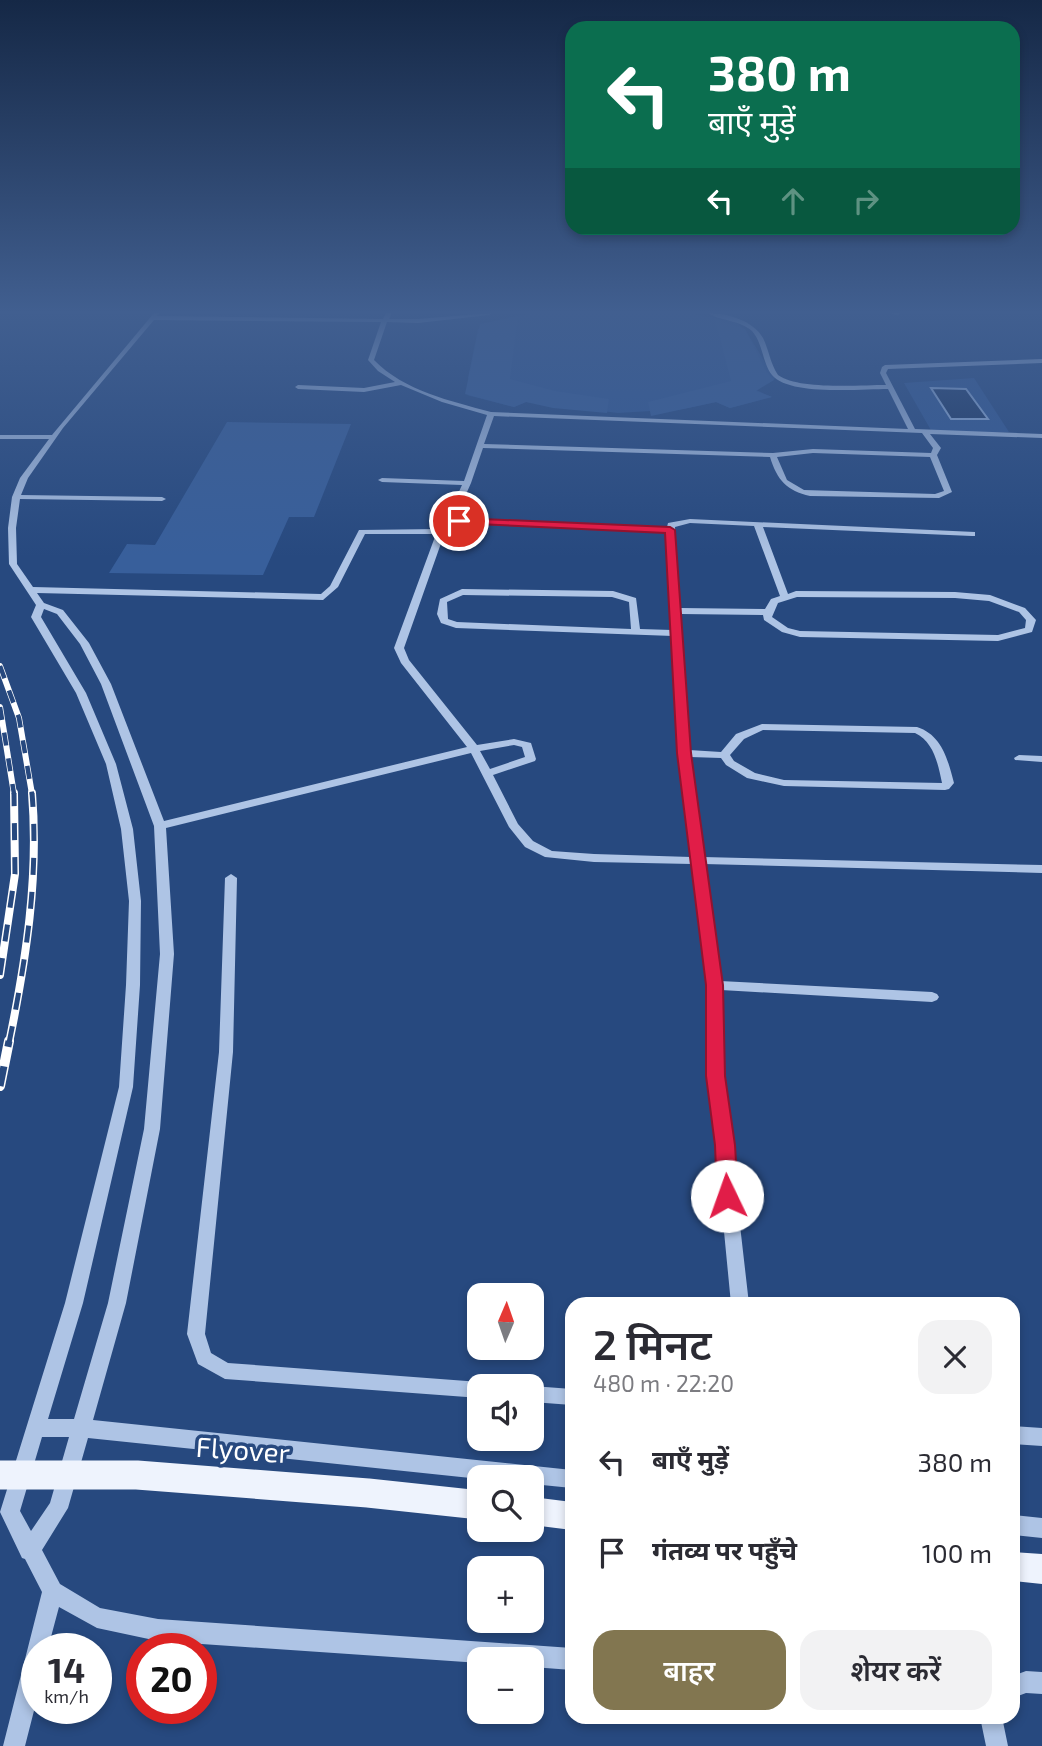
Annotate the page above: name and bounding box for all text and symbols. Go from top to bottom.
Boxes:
text: 380 m [708,42,851,101]
icon: left [593,49,684,140]
text: बाएँ मुड़ें [708,102,796,140]
icon: left [701,182,739,220]
icon: ahead [774,182,812,220]
icon: right [847,182,885,220]
pin [429,491,489,551]
icon: arrive [440,502,478,540]
position arrow [690,1159,764,1233]
north arrow [467,1283,544,1360]
map controls [467,1283,544,1724]
text: 2 मिनट [593,1318,712,1368]
button: close [918,1320,992,1394]
text: 480 m · 22:20 [593,1369,734,1397]
button: sound [467,1374,544,1451]
street label: Flyover [195,1429,291,1469]
icon: left [593,1443,631,1481]
text: बाएँ मुड़ें [652,1443,729,1474]
text: 380 m [918,1446,992,1477]
button: search [467,1465,544,1542]
icon: arrive [593,1534,631,1572]
text: गंतव्य पर पहुँचे [652,1534,797,1565]
text: 100 m [922,1537,992,1568]
button: + [467,1556,544,1633]
button: बाहर [593,1630,786,1710]
button: शेयर करें [800,1630,992,1710]
speed limit sign: 20 [126,1633,217,1724]
button: − [467,1647,544,1724]
text: 14 [48,1648,85,1690]
text: km/h [44,1685,89,1707]

